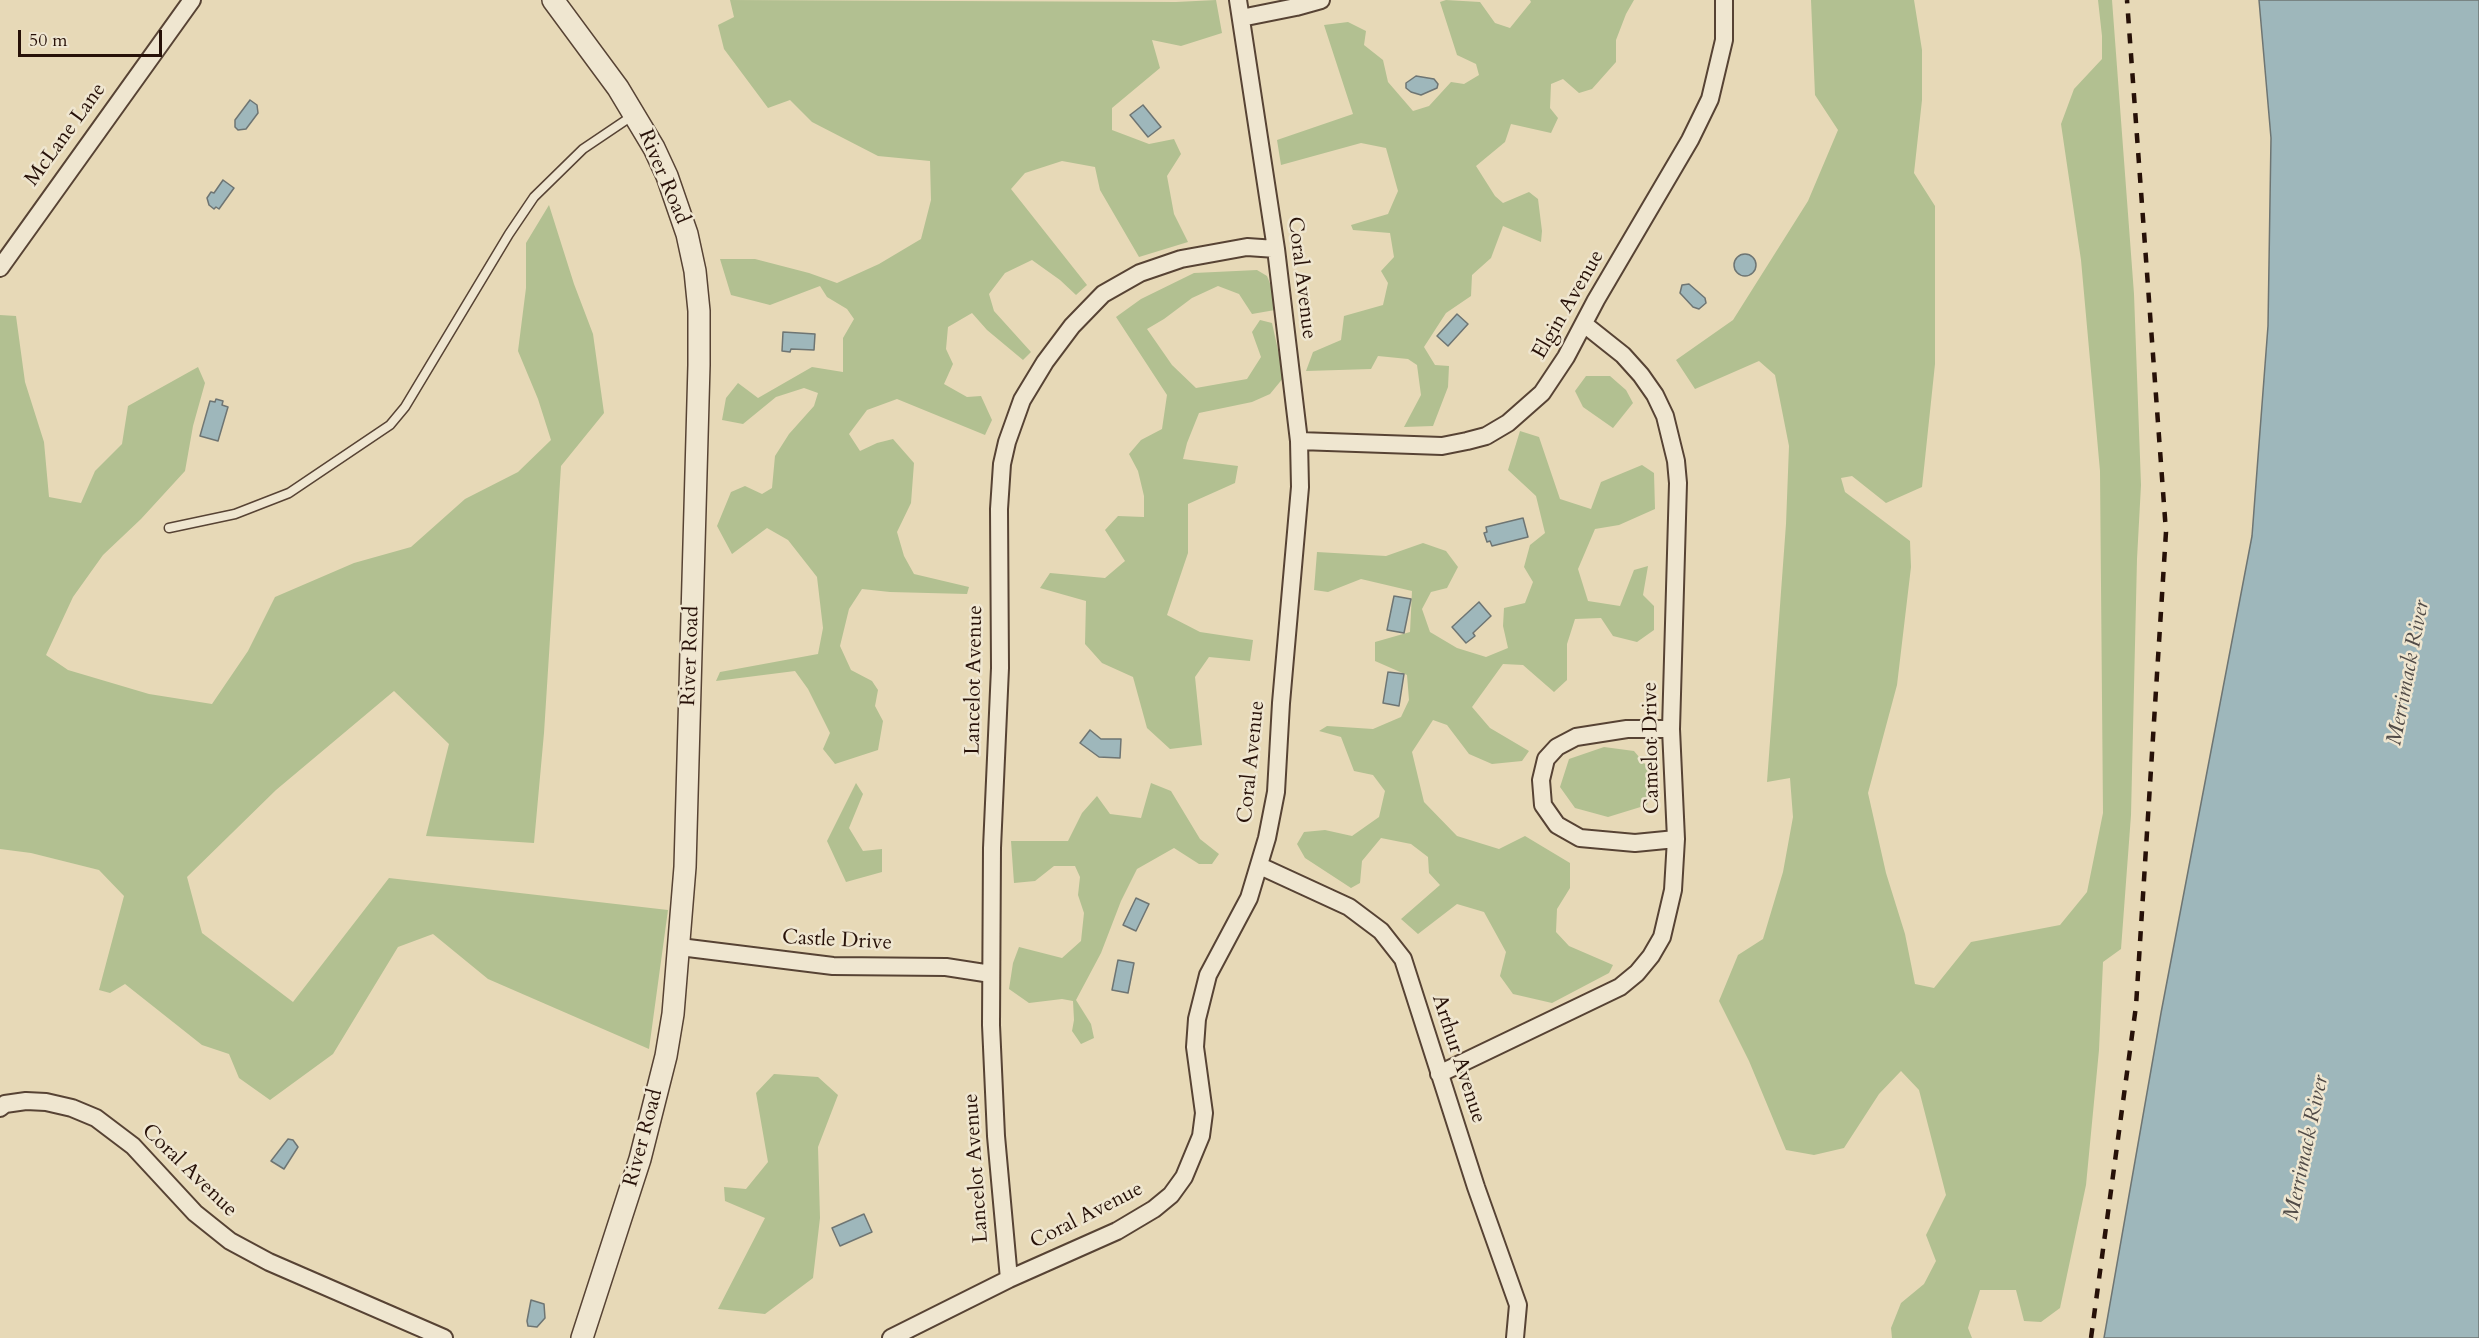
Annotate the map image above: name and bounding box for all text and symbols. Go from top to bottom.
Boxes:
scale bar [21,18,165,56]
text: 50 m [29,28,68,53]
street label: McLane Lane [20,78,112,192]
street label: River Road [632,126,694,228]
street label: Coral Avenue [1281,215,1321,341]
street label: Elgin Avenue [1528,246,1610,364]
water label: Merrimack River [2382,598,2436,748]
street label: Lancelot Avenue [961,605,989,755]
street label: River Road [677,606,705,706]
street label: Camelot Drive [1638,682,1666,814]
street label: Coral Avenue [1233,699,1271,825]
street label: Castle Drive [781,926,893,956]
street label: Arthur Avenue [1425,992,1491,1126]
water label: Merrimack River [2279,1073,2335,1223]
street label: River Road [619,1086,669,1190]
street label: Lancelot Avenue [959,1092,995,1244]
street label: Coral Avenue [136,1119,242,1223]
street label: Coral Avenue [1026,1177,1148,1255]

